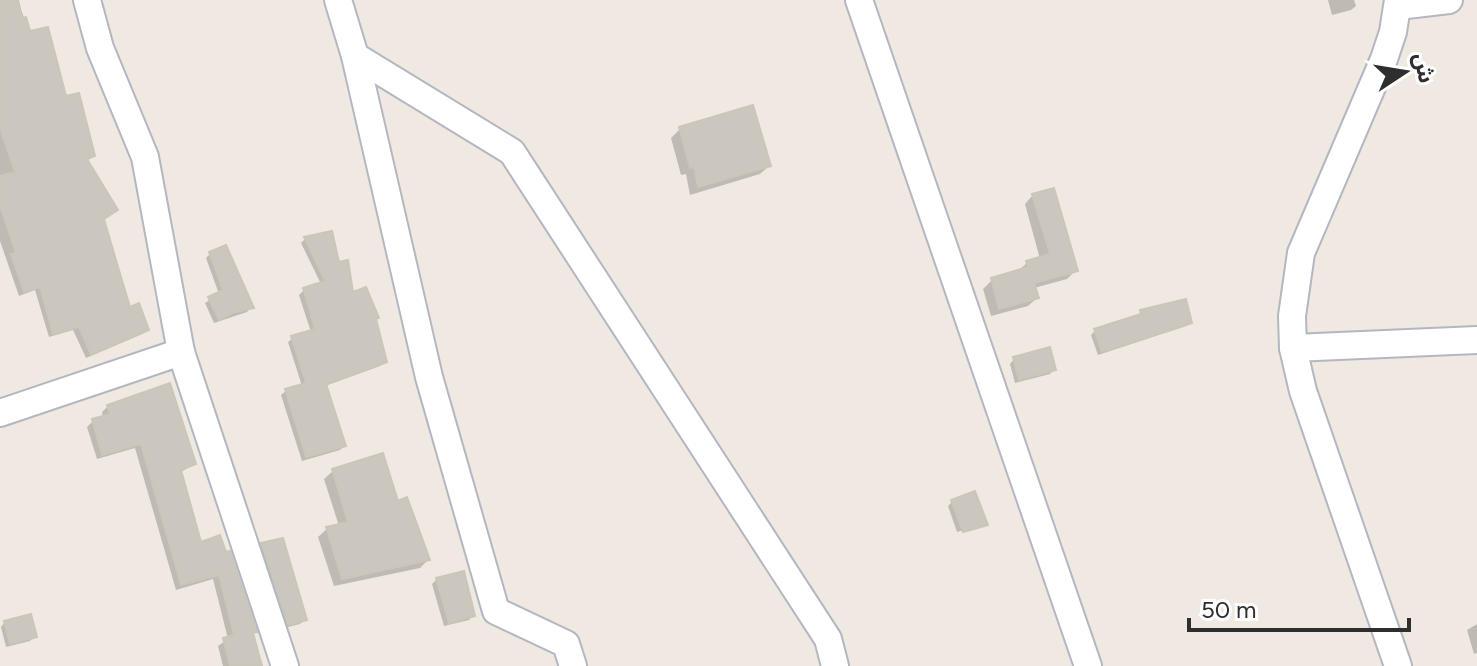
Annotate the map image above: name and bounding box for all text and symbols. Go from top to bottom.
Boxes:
north arrow [1365,32,1445,112]
text: ش [1408,50,1440,85]
scale bar [1189,582,1409,632]
text: 50 m [1201,595,1257,624]

